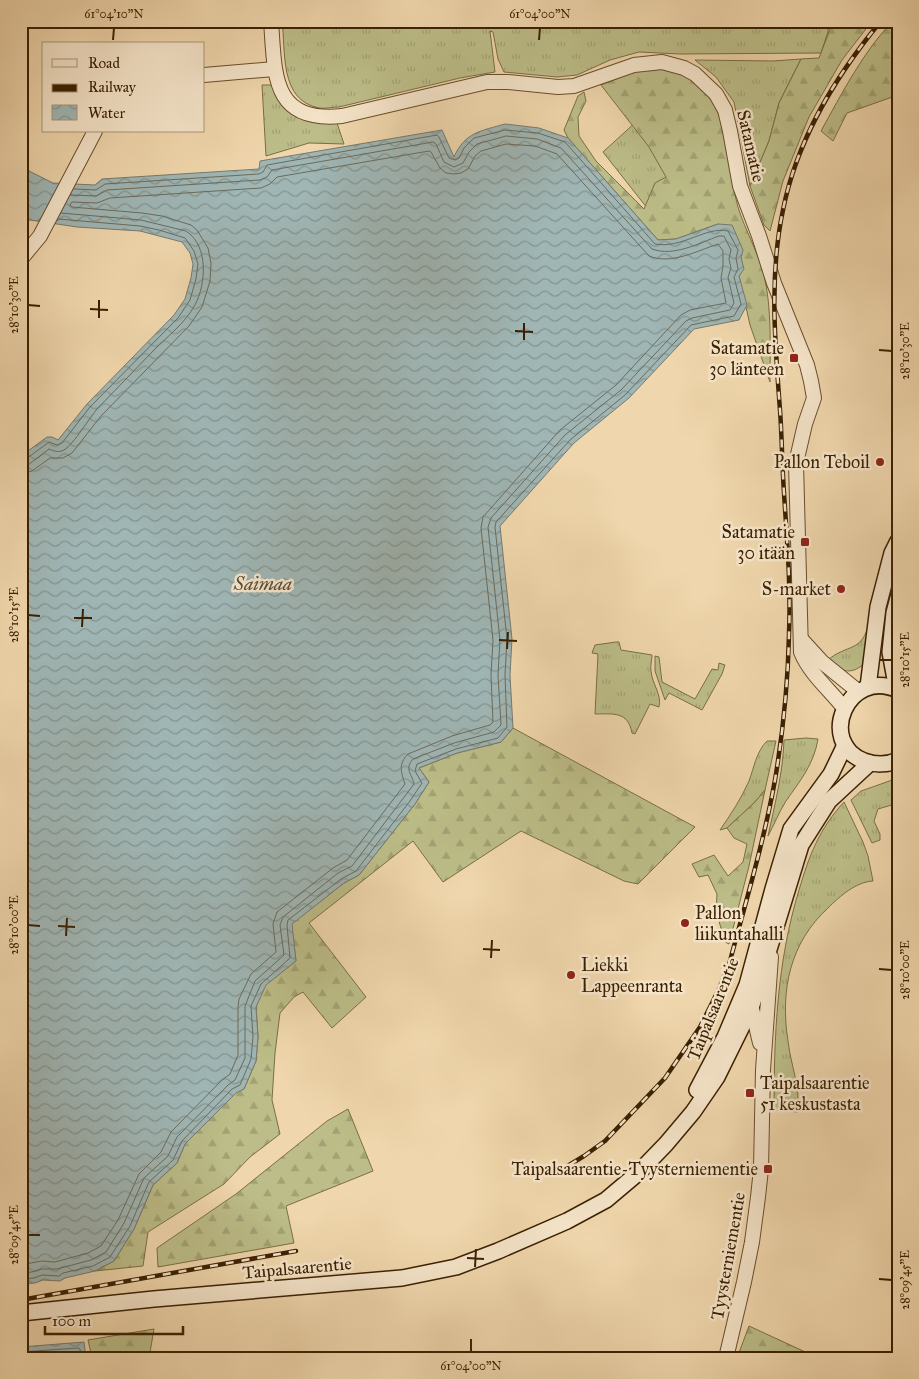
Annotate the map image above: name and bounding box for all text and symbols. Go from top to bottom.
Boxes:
text: 61°04'10"N [84,7,144,21]
text: 61°04'00"N [509,7,571,21]
legend [42,42,205,132]
text: Road [88,54,120,72]
text: Railway [88,78,137,96]
text: Water [88,104,125,122]
street label: Satamatie [732,108,770,184]
text: 28°10'30"E [7,276,21,334]
text: 28°10'30"E [898,322,912,380]
place label: Satamatie 30 länteen [709,337,784,380]
marker: Satamatie 30 länteen [788,352,800,364]
place label: Pallon Teboil [774,451,870,473]
marker: Pallon Teboil [874,456,886,468]
place label: Satamatie 30 itään [722,521,795,564]
marker: Satamatie 30 itään [799,536,811,548]
water label: Saimaa [233,572,292,595]
place label: S-market [762,578,832,600]
marker: S-market [835,583,847,595]
text: 28°10'15"E [7,587,21,643]
text: 28°10'15"E [898,632,912,688]
text: 28°10'00"E [7,895,21,955]
place label: Pallon liikuntahalli [695,902,784,945]
marker: Pallon liikuntahalli [679,917,691,929]
text: 28°10'00"E [898,940,912,1000]
place label: Liekki Lappeenranta [581,954,683,997]
street label: Taipalsaarentie [682,954,744,1064]
marker: Liekki Lappeenranta [565,969,577,981]
place label: Taipalsaarentie 51 keskustasta [760,1072,870,1115]
marker: Taipalsaarentie 51 keskustasta [744,1087,756,1099]
place label: Taipalsaarentie-Tyysterniementie [512,1158,758,1180]
marker: Taipalsaarentie-Tyysterniementie [762,1163,774,1175]
street label: Tyysterniementie [706,1190,750,1322]
text: 28°09'45"E [7,1205,21,1265]
text: 28°09'45"E [898,1250,912,1310]
street label: Taipalsaarentie [241,1252,353,1284]
scale bar [45,1304,182,1336]
text: 100 m [52,1312,92,1330]
text: 61°04'00"N [440,1359,502,1373]

